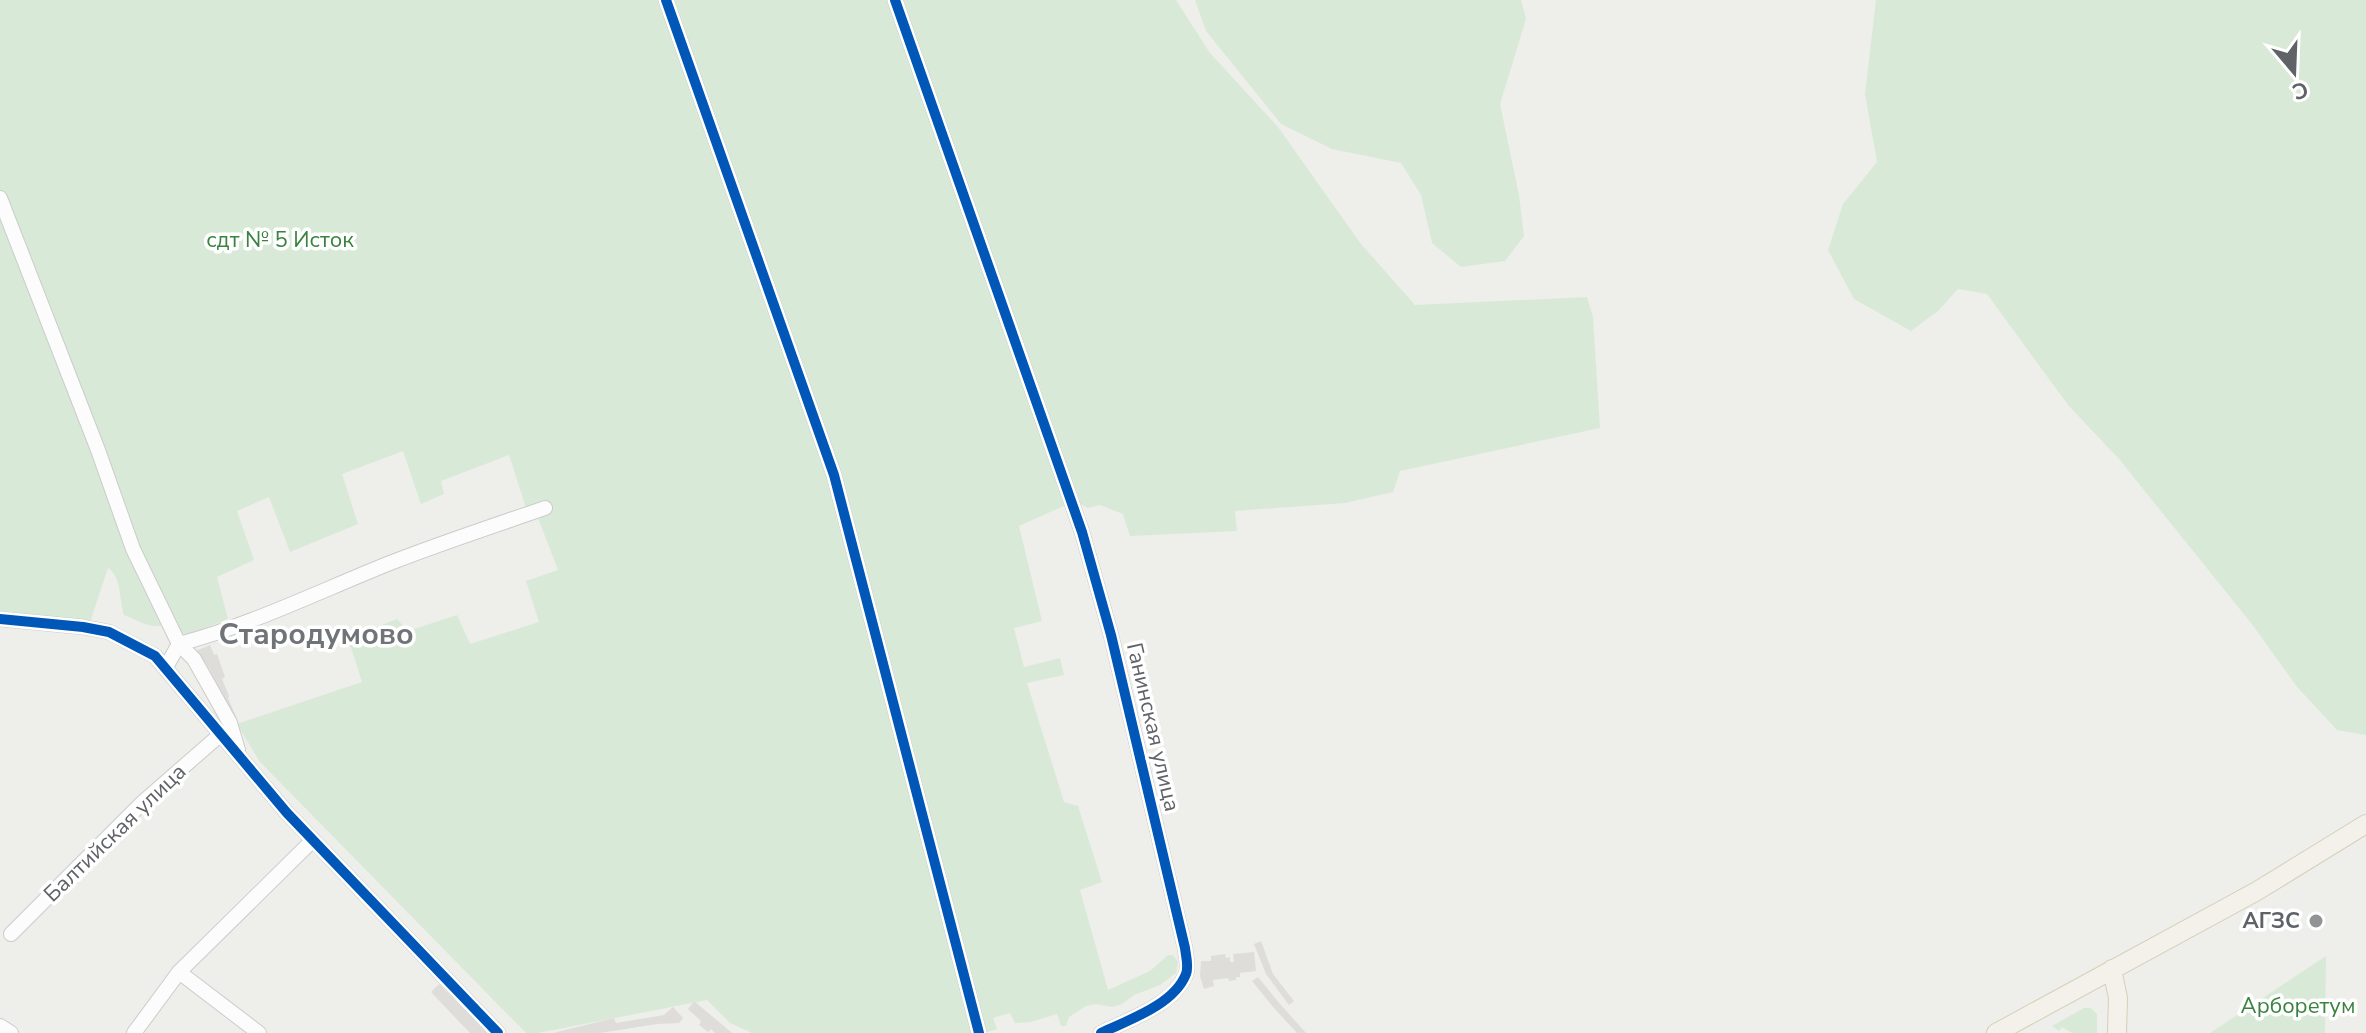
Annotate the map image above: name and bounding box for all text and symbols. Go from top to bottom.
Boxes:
north arrow [2254,32,2334,112]
text: С [2288,73,2312,107]
park label: сдт № 5 Исток [206,225,354,255]
district label: Стародумово [218,614,414,655]
street label: Ганинская улица [1119,640,1187,814]
street label: Балтийская улица [37,757,193,909]
place label: АГЗС [2242,906,2300,936]
marker: АГЗС [2307,912,2325,930]
park label: Арборетум [2241,991,2355,1021]

